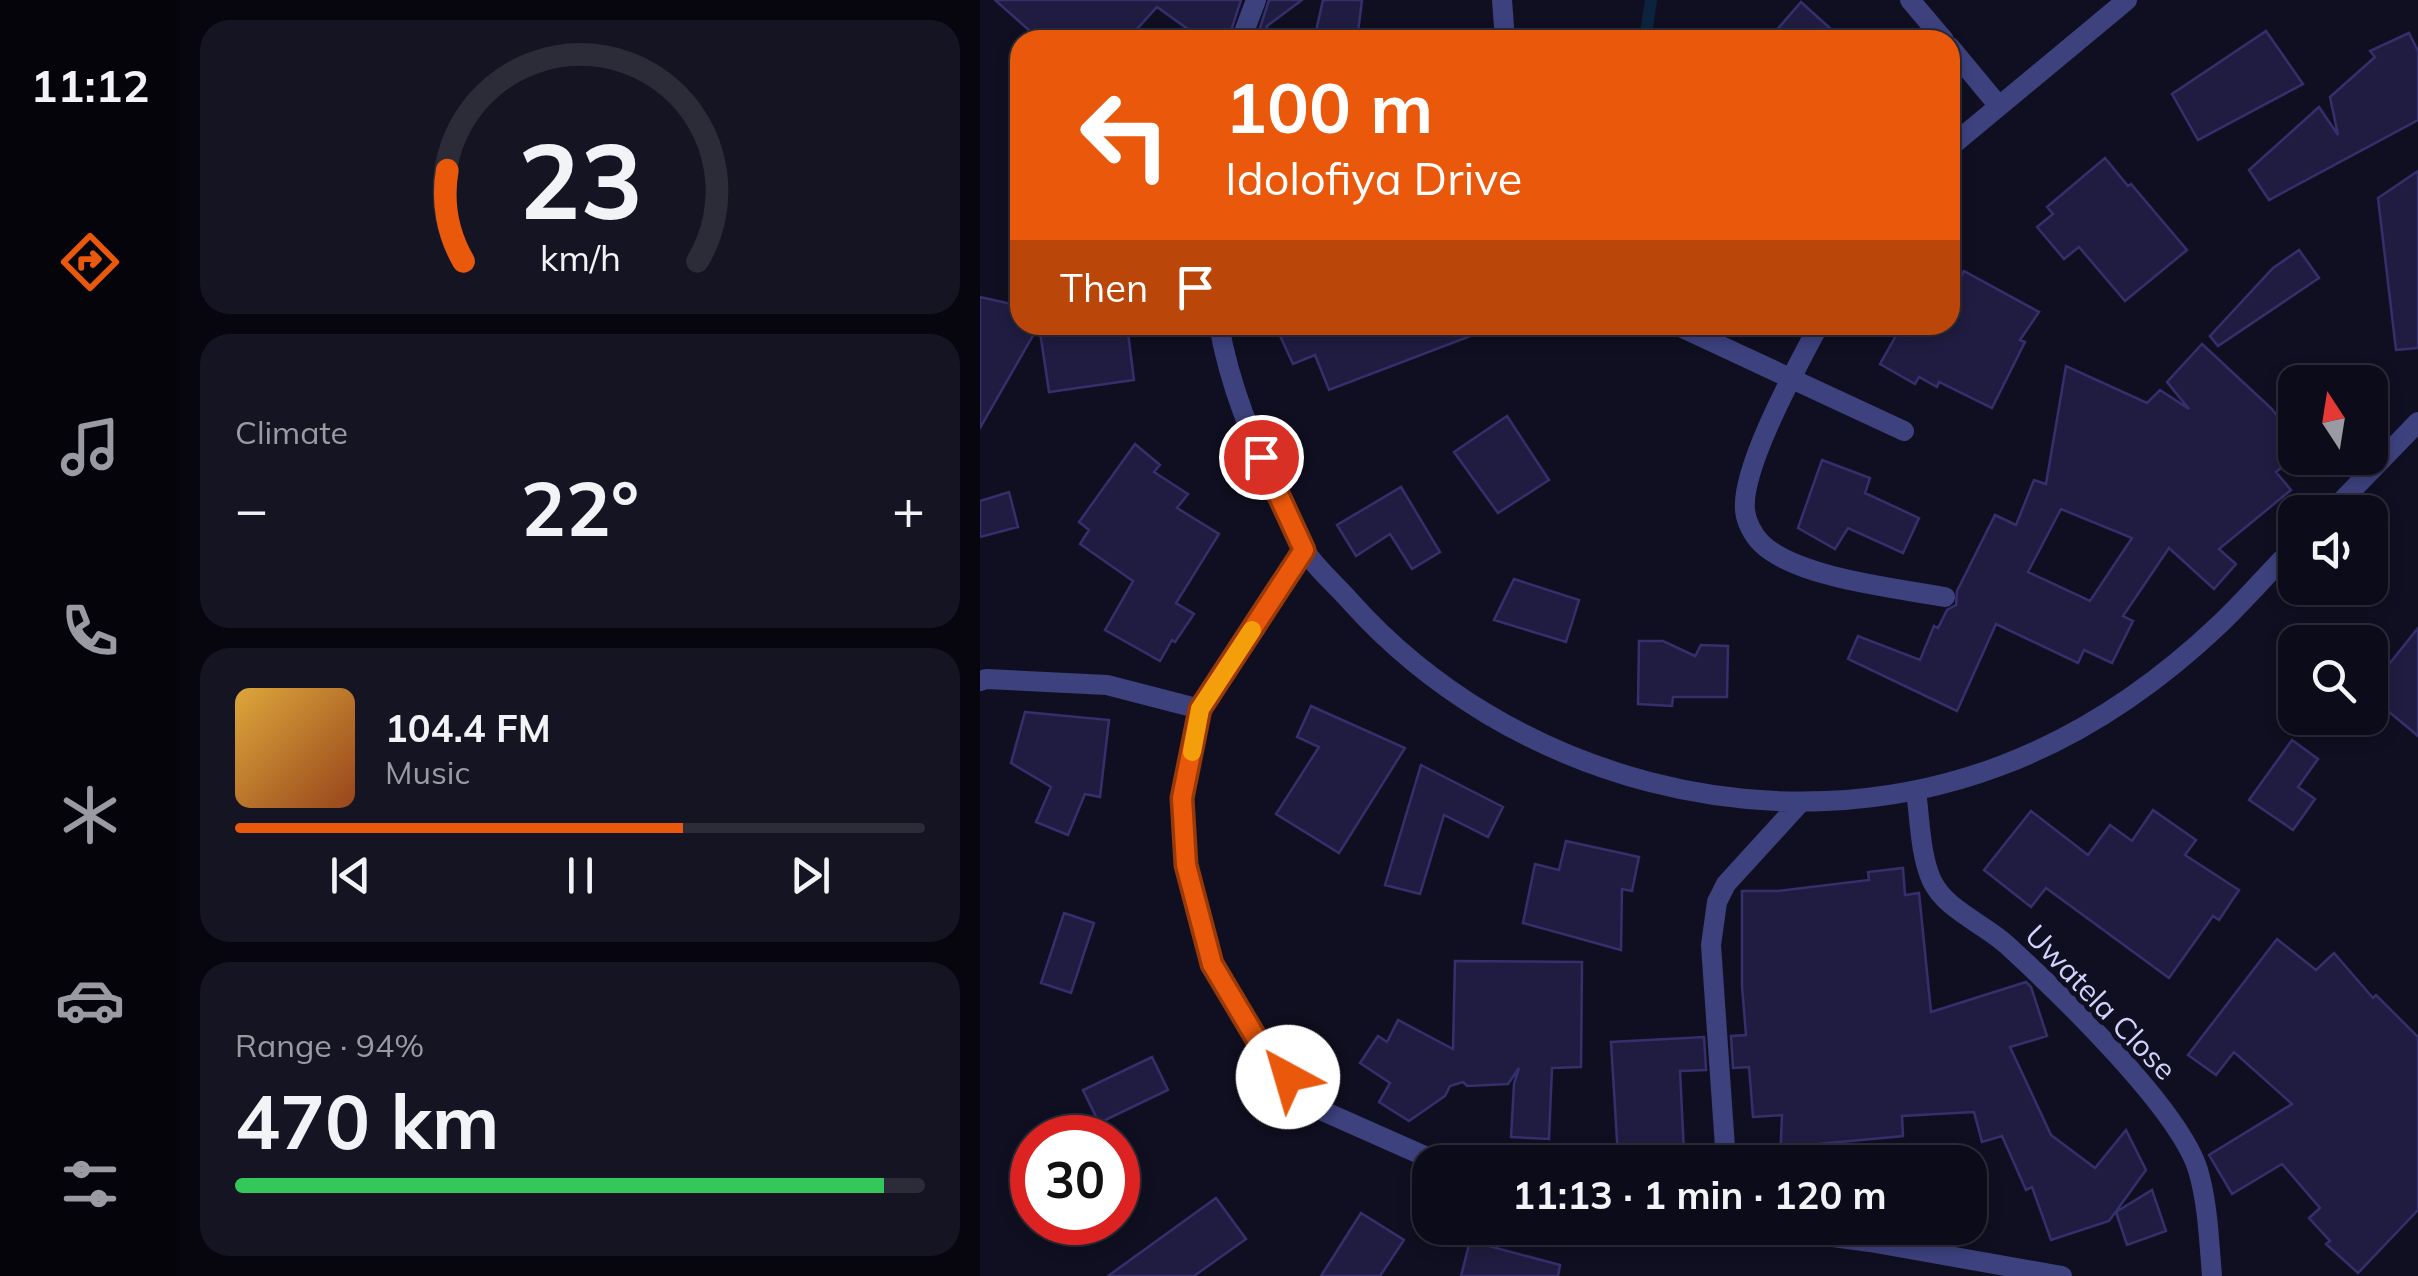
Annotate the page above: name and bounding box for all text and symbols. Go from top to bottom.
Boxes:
text: 11:12 [30,57,150,113]
text: 100 m [1225,63,1433,151]
icon: left [1060,70,1190,200]
text: 23 [518,114,642,245]
text: Idolofiya Drive [1225,150,1522,206]
icon: directions [55,227,125,297]
text: km/h [540,235,620,280]
icon: arrive [1168,260,1223,315]
text: Then [1060,264,1148,312]
north arrow [2278,365,2388,475]
map controls [2278,365,2388,735]
icon: music [55,412,125,482]
text: Climate [235,412,348,452]
pin [1219,415,1304,500]
icon: arrive [1234,430,1289,485]
text: 22° [521,461,639,555]
text: − [235,474,268,543]
text: + [892,474,925,543]
button: sound [2278,495,2388,605]
icon: phone [55,596,125,666]
button: search [2278,625,2388,735]
text: 104.4 FM [385,704,551,752]
text: Music [385,752,470,792]
icon: climate [55,780,125,850]
icon: previous [323,848,378,903]
icon: pause [553,848,608,903]
icon: next [783,848,838,903]
street label: Uwatela Close [2017,916,2185,1088]
icon: car [55,965,125,1035]
text: Range · 94% [235,1025,424,1065]
position arrow [1236,1025,1340,1129]
text: 470 km [235,1074,499,1168]
speed limit sign: 30 [1010,1115,1140,1245]
icon: filters [55,1149,125,1219]
text: 11:13 · 1 min · 120 m [1512,1171,1887,1219]

